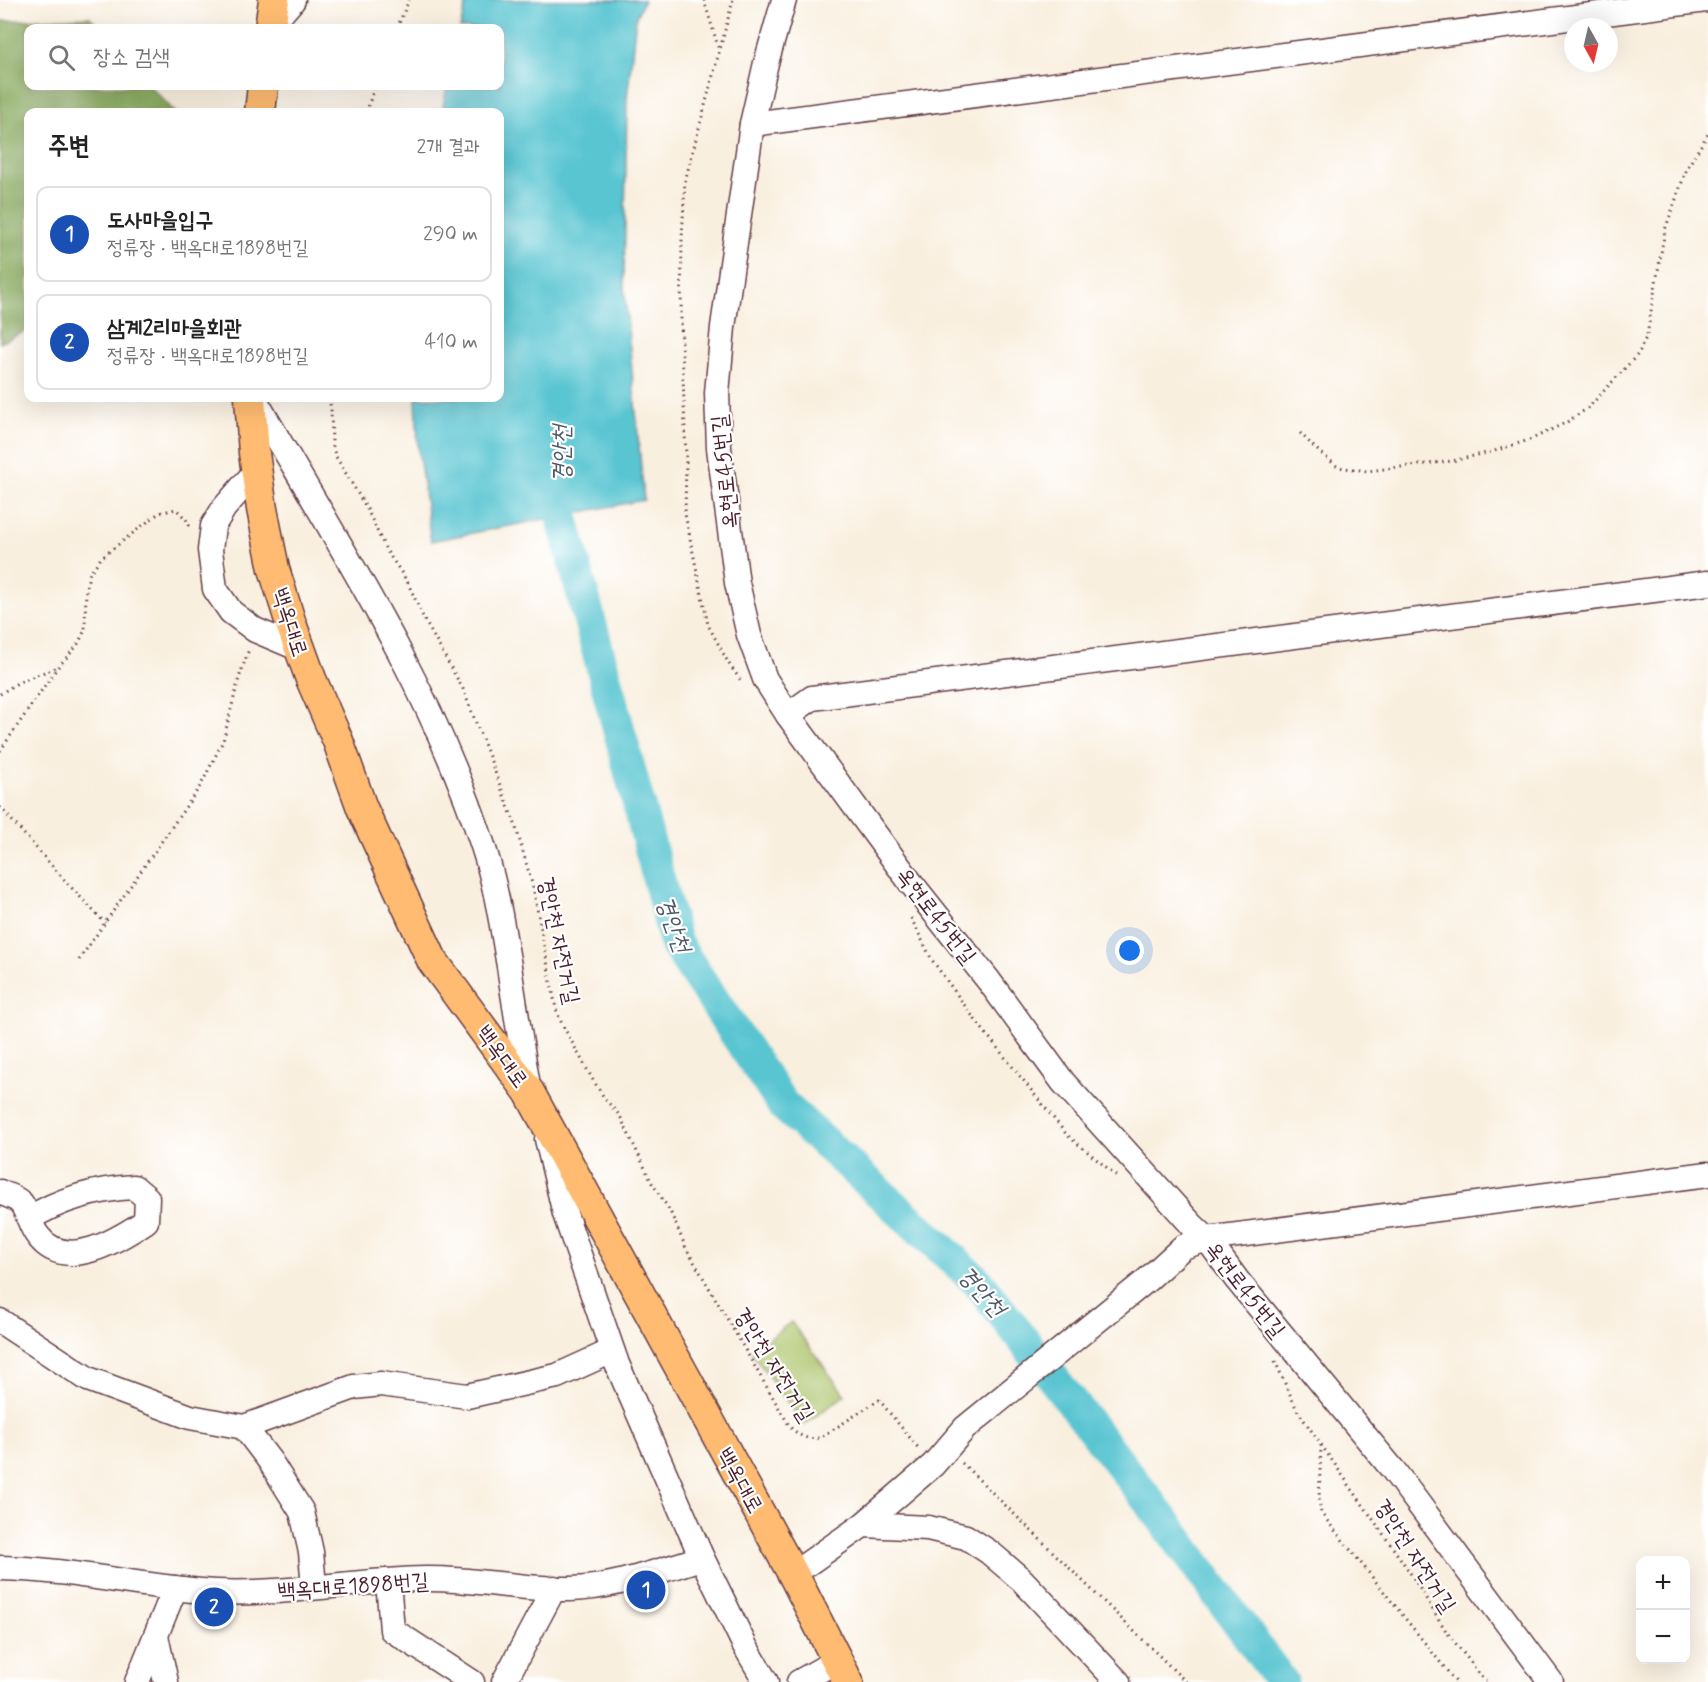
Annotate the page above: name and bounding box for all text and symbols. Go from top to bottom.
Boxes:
north arrow [1564,18,1618,72]
search box [24,24,504,90]
icon: search [45,41,78,74]
text: 장소 검색 [93,44,170,72]
text: 주변 [48,130,90,164]
text: 2개 결과 [417,134,480,161]
text: 도사마을입구 [107,207,213,235]
text: 1 [65,221,74,248]
text: 290 m [423,221,478,248]
text: 정류장 · 백옥대로1898번길 [107,235,309,262]
text: 삼계2리마을회관 [107,315,242,343]
text: 2 [65,329,74,356]
text: 410 m [424,329,478,356]
text: 정류장 · 백옥대로1898번길 [107,343,309,370]
street label: 옥현로45번길 [706,413,746,530]
water label: 경안천 [547,422,578,483]
street label: 백옥대로 [265,585,313,661]
street label: 옥현로45번길 [889,862,982,970]
street label: 경안천 자전거길 [531,874,585,1007]
water label: 경안천 [648,892,698,960]
your location [1115,936,1144,965]
street label: 백옥대로 [469,1020,534,1094]
street label: 옥현로45번길 [1198,1236,1291,1344]
water label: 경안천 [950,1260,1014,1326]
street label: 경안천 자전거길 [727,1303,820,1428]
street label: 백옥대로 [710,1443,769,1519]
street label: 경안천 자전거길 [1367,1494,1462,1618]
map controls [1636,1556,1690,1664]
button: + [1636,1556,1690,1610]
street label: 백옥대로1898번길 [277,1568,430,1606]
pin: 1 [626,1568,666,1612]
pin: 2 [194,1584,234,1630]
button: − [1636,1610,1690,1664]

